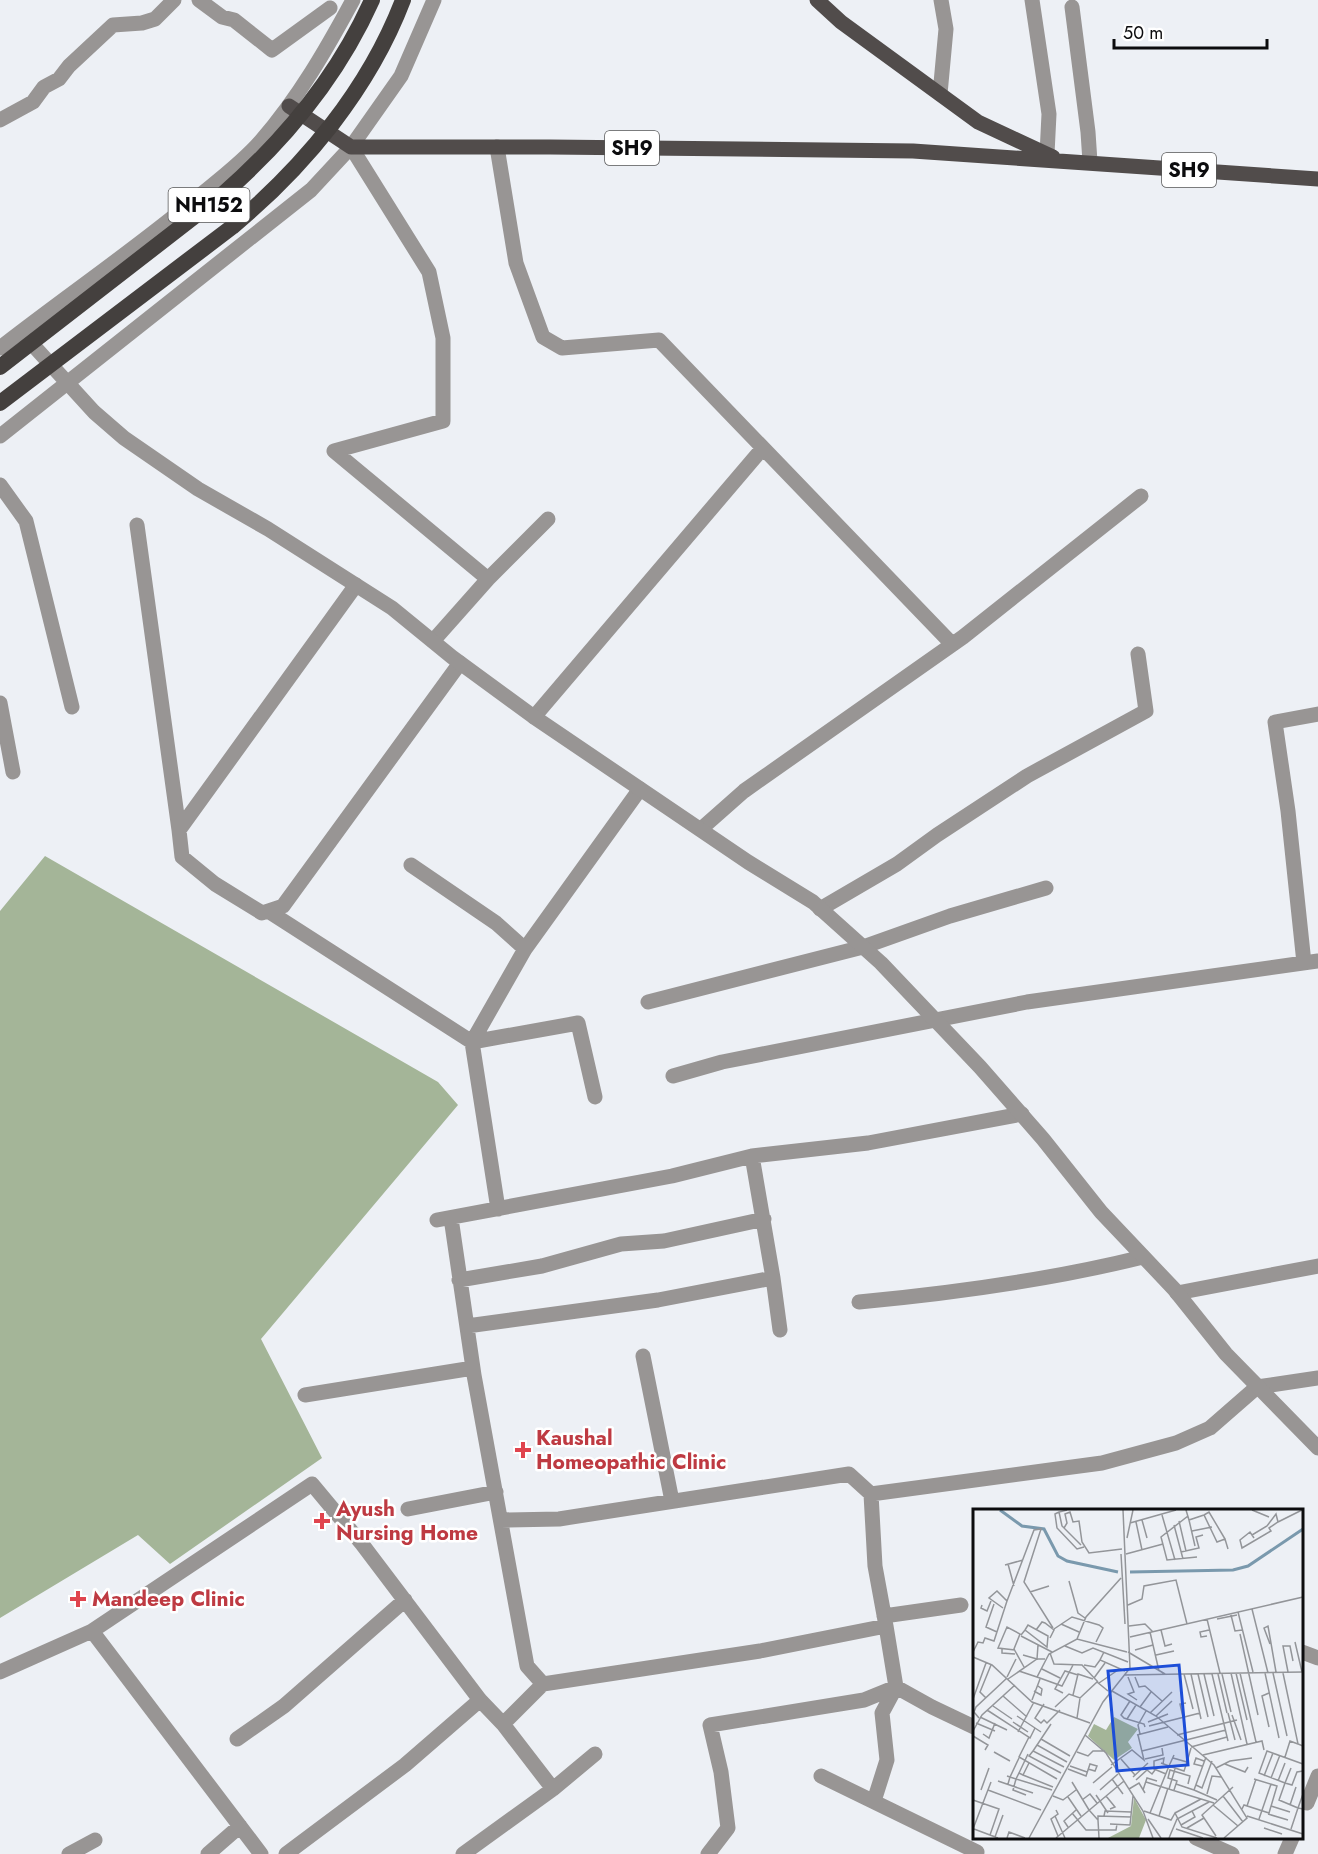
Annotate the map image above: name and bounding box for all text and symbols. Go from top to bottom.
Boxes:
scale bar [1114,12,1267,50]
text: 50 m [1123,20,1163,46]
road number: SH9 [605,131,659,165]
road number: SH9 [1162,153,1216,187]
road number: NH152 [168,188,250,222]
place label: Kaushal Homeopathic Clinic [536,1423,726,1477]
marker: Kaushal Homeopathic Clinic [514,1441,532,1459]
place label: Ayush Nursing Home [335,1494,478,1548]
inset map [973,1509,1303,1839]
marker: Ayush Nursing Home [313,1512,331,1530]
place label: Mandeep Clinic [92,1584,245,1614]
marker: Mandeep Clinic [69,1590,87,1608]

